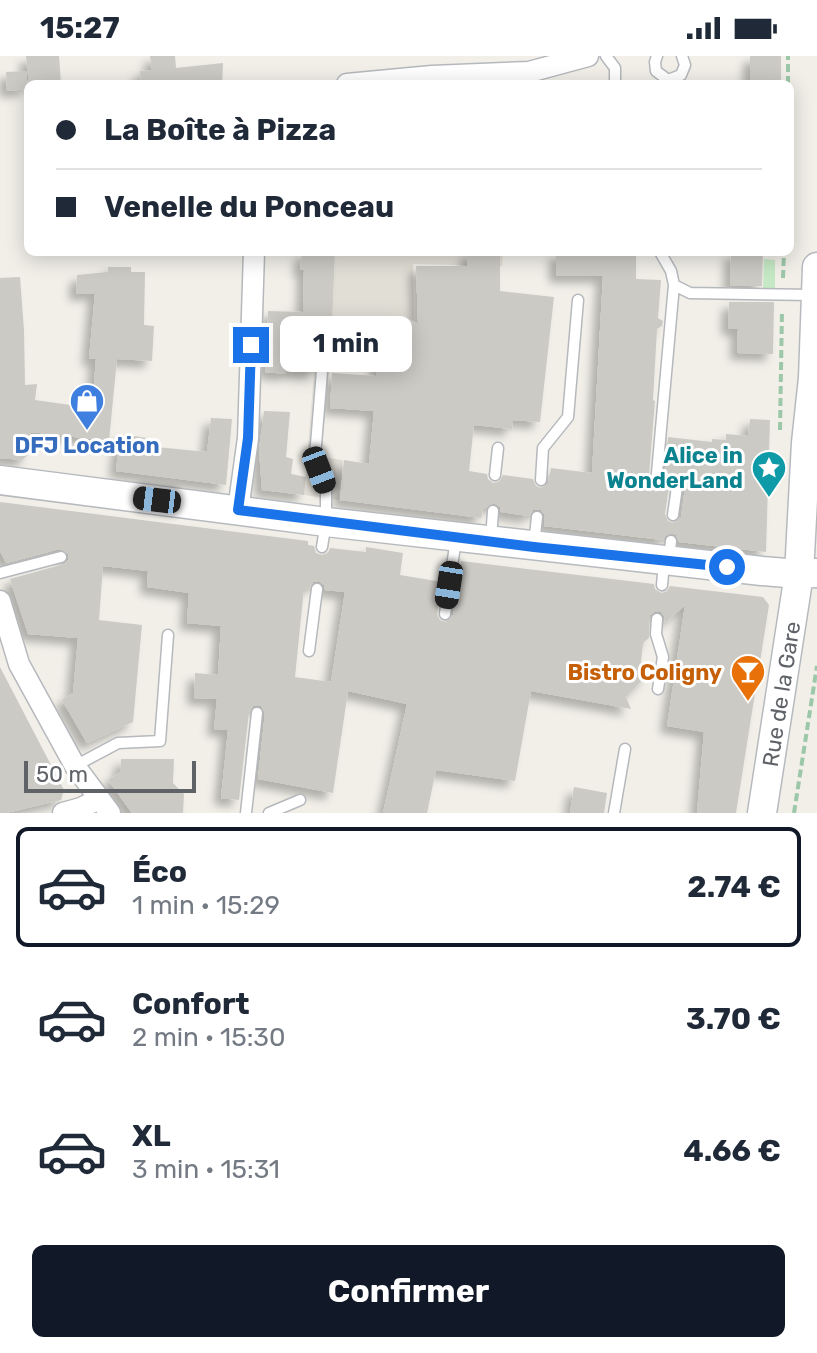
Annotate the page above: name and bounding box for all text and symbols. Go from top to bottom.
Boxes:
text: 15:27 [40,10,120,46]
text: La Boîte à Pizza [104,112,336,148]
text: Venelle du Ponceau [104,189,394,225]
callout: 1 min [279,317,411,373]
route end [233,327,269,363]
text: 1 min [313,328,379,359]
shop icon: DFJ Location [68,382,106,432]
place label: DFJ Location [14,432,160,459]
place label: Alice in WonderLand [606,442,743,494]
car [299,443,339,497]
place icon: Alice in WonderLand [750,449,788,499]
car [132,485,182,515]
route start [709,549,745,585]
car [433,559,465,611]
street label: Rue de la Gare [757,620,806,769]
bar icon: Bistro Coligny [729,653,767,703]
place label: Bistro Coligny [568,659,722,686]
scale bar [24,757,196,793]
text: 50 m [36,761,88,788]
icon: car [36,851,108,923]
text: Éco [132,854,187,890]
text: 2.74 € [687,869,781,905]
text: 1 min · 15:29 [132,890,280,921]
icon: car [36,983,108,1055]
text: Confort [132,986,250,1022]
text: 3.70 € [686,1001,781,1037]
text: 2 min · 15:30 [132,1022,285,1053]
icon: car [36,1115,108,1187]
text: XL [132,1118,171,1154]
text: 4.66 € [683,1133,781,1169]
text: 3 min · 15:31 [132,1154,280,1185]
button: Confirmer [32,1245,785,1337]

